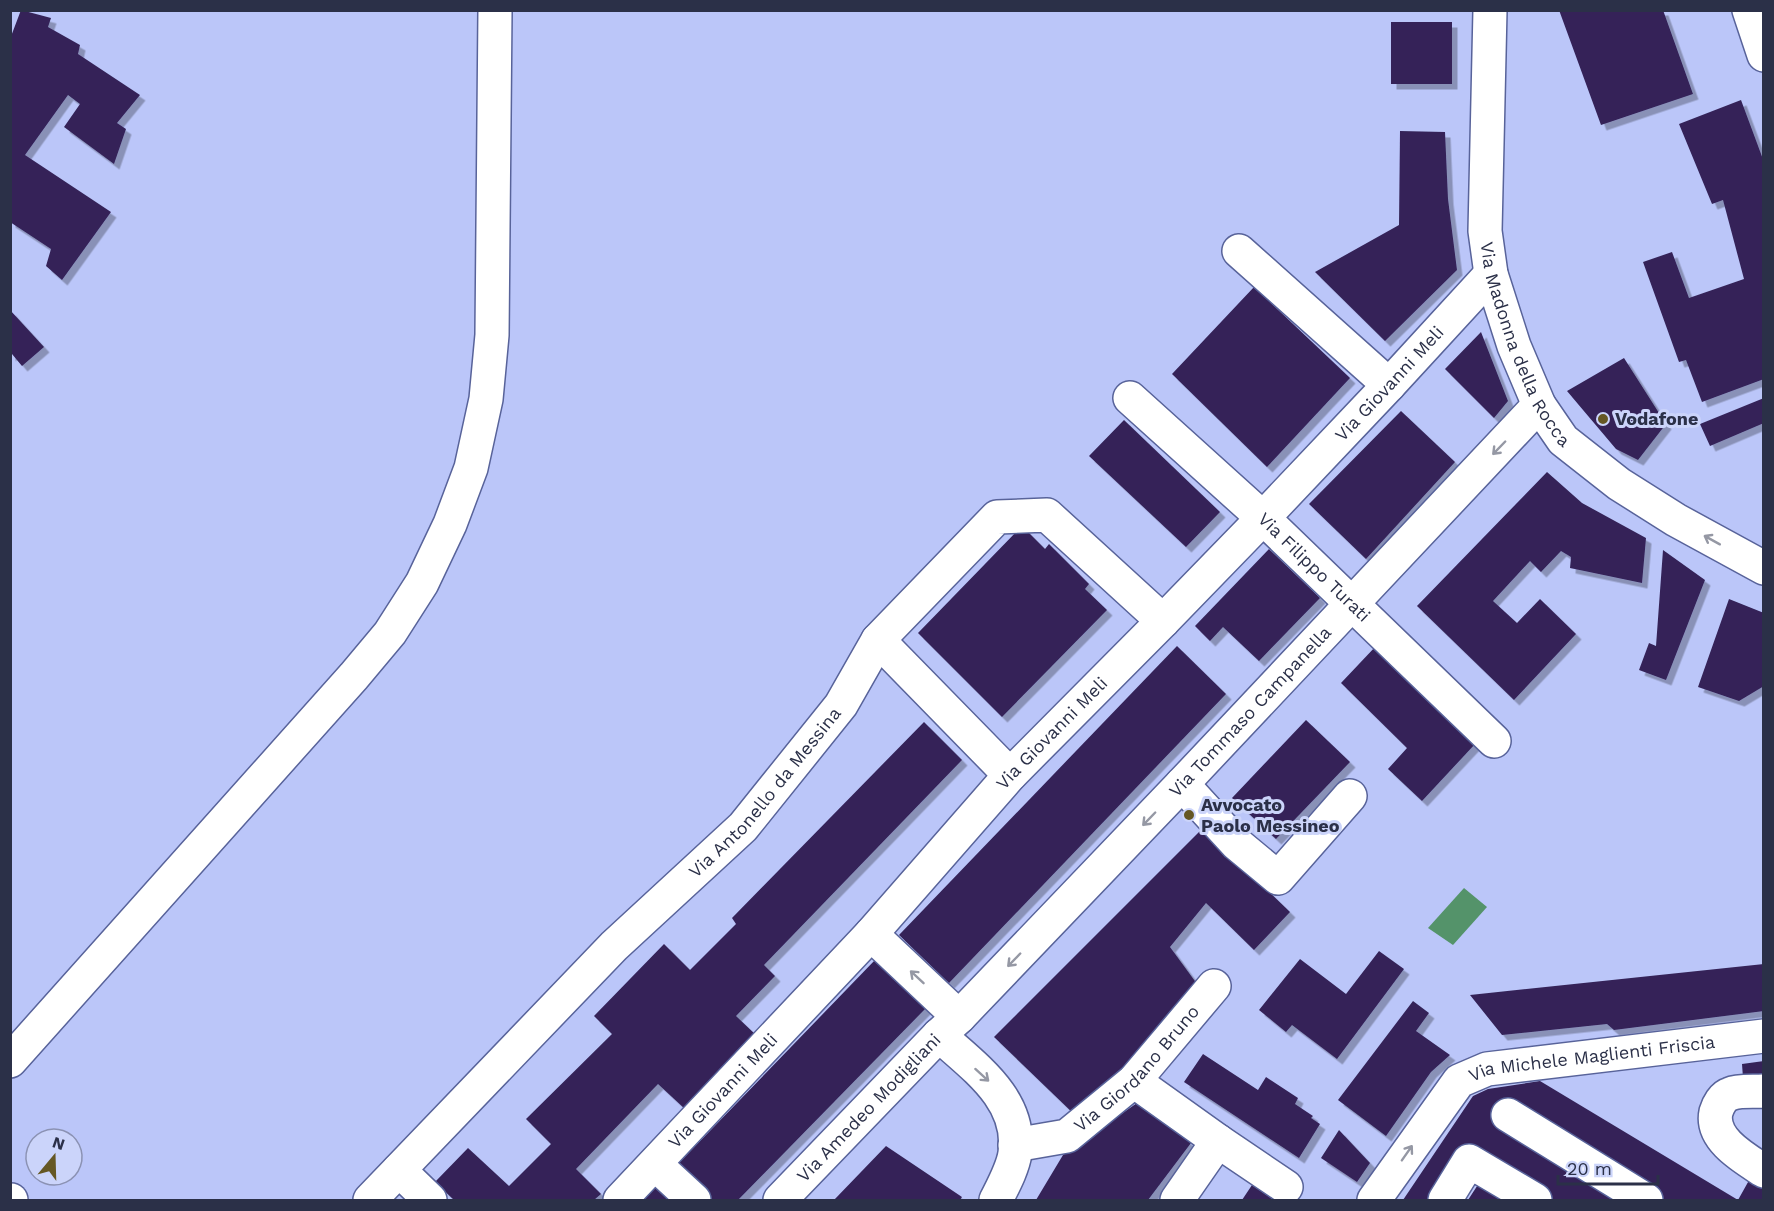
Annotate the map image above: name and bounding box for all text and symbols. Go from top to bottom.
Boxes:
street label: Via Madonna della Rocca [1477,240,1574,451]
street label: Via Giovanni Meli [1330,322,1448,445]
place label: Vodafone [1615,408,1698,429]
marker: Vodafone [1596,412,1610,426]
one-way arrow [1492,440,1506,455]
street label: Via Filippo Turati [1254,508,1375,626]
one-way arrow [1704,534,1721,546]
street label: Via Tommaso Campanella [1164,622,1335,801]
street label: Via Giovanni Meli [991,672,1111,793]
street label: Via Antonello da Messina [684,703,845,882]
place label: Avvocato Paolo Messineo [1201,794,1340,836]
marker: Avvocato Paolo Messineo [1182,808,1196,822]
one-way arrow [1142,811,1156,826]
one-way arrow [1007,952,1021,967]
one-way arrow [909,970,924,984]
street label: Via Giordano Bruno [1070,1001,1203,1136]
street label: Via Giovanni Meli [664,1029,782,1152]
street label: Via Amedeo Modigliani [792,1029,945,1186]
street label: Via Michele Maglienti Friscia [1465,1031,1716,1086]
one-way arrow [974,1067,989,1081]
north arrow [24,1127,84,1187]
text: N [50,1132,67,1154]
one-way arrow [1401,1145,1414,1161]
scale bar [1558,1148,1658,1186]
text: 20 m [1567,1158,1612,1179]

